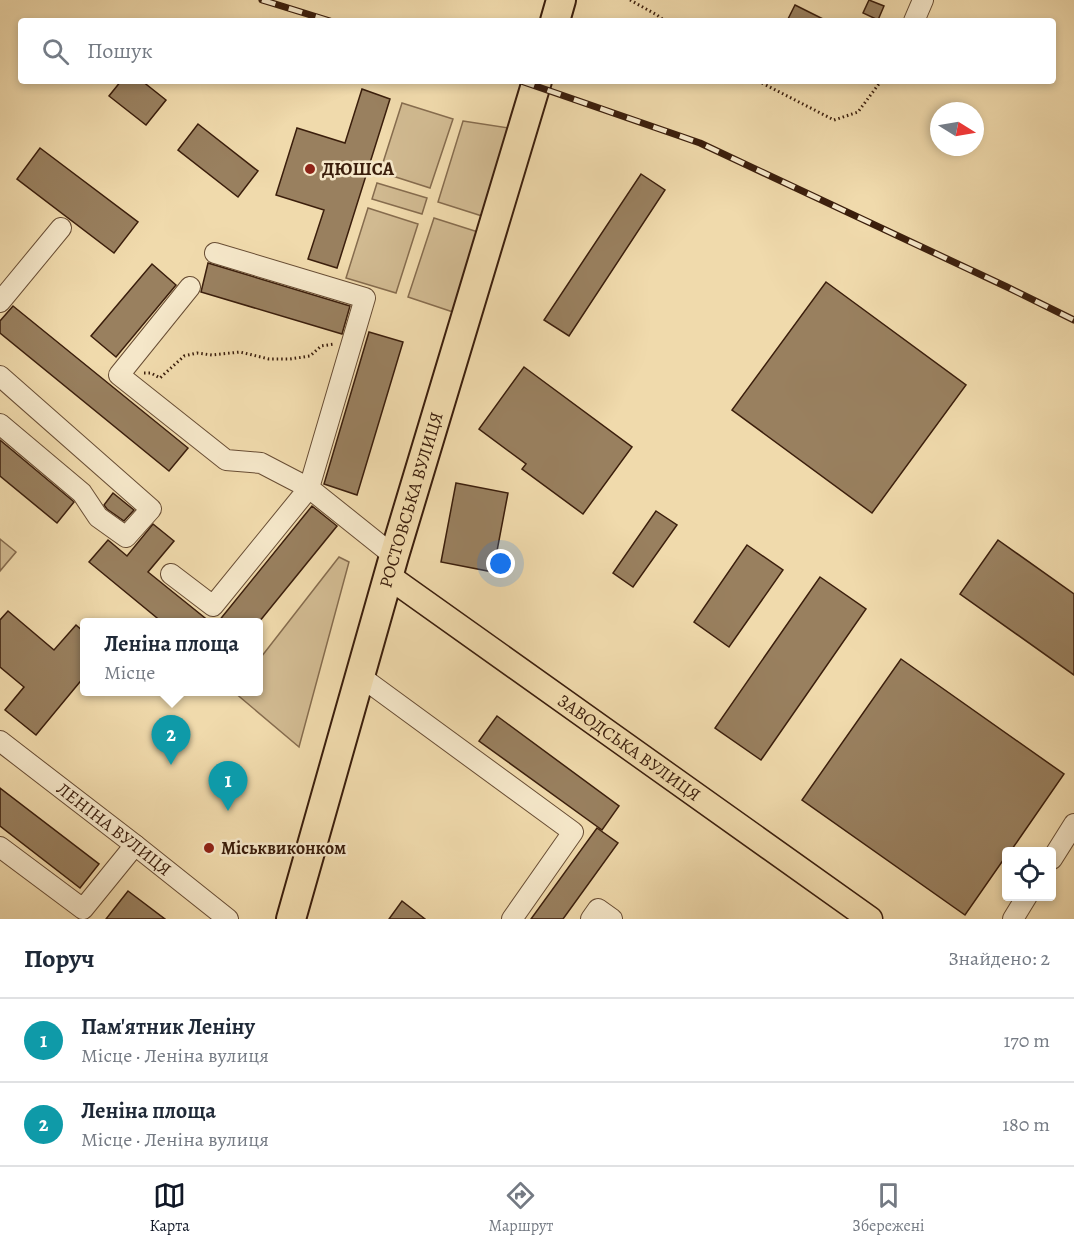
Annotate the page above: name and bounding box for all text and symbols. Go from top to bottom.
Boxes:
search box [18,18,1056,84]
icon: search [39,35,72,68]
text: Пошук [87,36,153,66]
north arrow [930,102,984,156]
place label: ДЮШСА [322,157,395,181]
marker: ДЮШСА [303,162,317,176]
street label: РОСТОВСЬКА ВУЛИЦЯ [374,409,449,591]
your location [486,549,515,578]
popup [80,618,263,696]
text: Леніна площа [104,629,239,659]
text: Місце [104,659,155,686]
street label: ЗАВОДСЬКА ВУЛИЦЯ [553,688,705,807]
pin: 2 [152,716,190,765]
pin: 1 [208,762,248,811]
street label: ЛЕНІНА ВУЛИЦЯ [51,777,176,881]
place label: Міськвиконком [221,836,346,860]
marker: Міськвиконком [202,841,216,855]
map controls [1002,847,1056,901]
button: locate [1002,847,1056,901]
text: Поруч [24,941,95,976]
text: Знайдено: 2 [948,945,1050,972]
text: Пам'ятник Леніну [81,1012,255,1042]
text: 1 [40,1027,47,1054]
text: 170 m [1004,1027,1050,1054]
text: Місце · Леніна вулиця [81,1042,269,1069]
text: Леніна площа [81,1096,216,1126]
text: 2 [39,1111,48,1138]
text: 180 m [1002,1111,1050,1138]
text: Місце · Леніна вулиця [81,1126,269,1153]
tab: Карта [149,1179,190,1237]
tab: Маршрут [489,1179,553,1237]
tab: Збережені [852,1179,925,1237]

